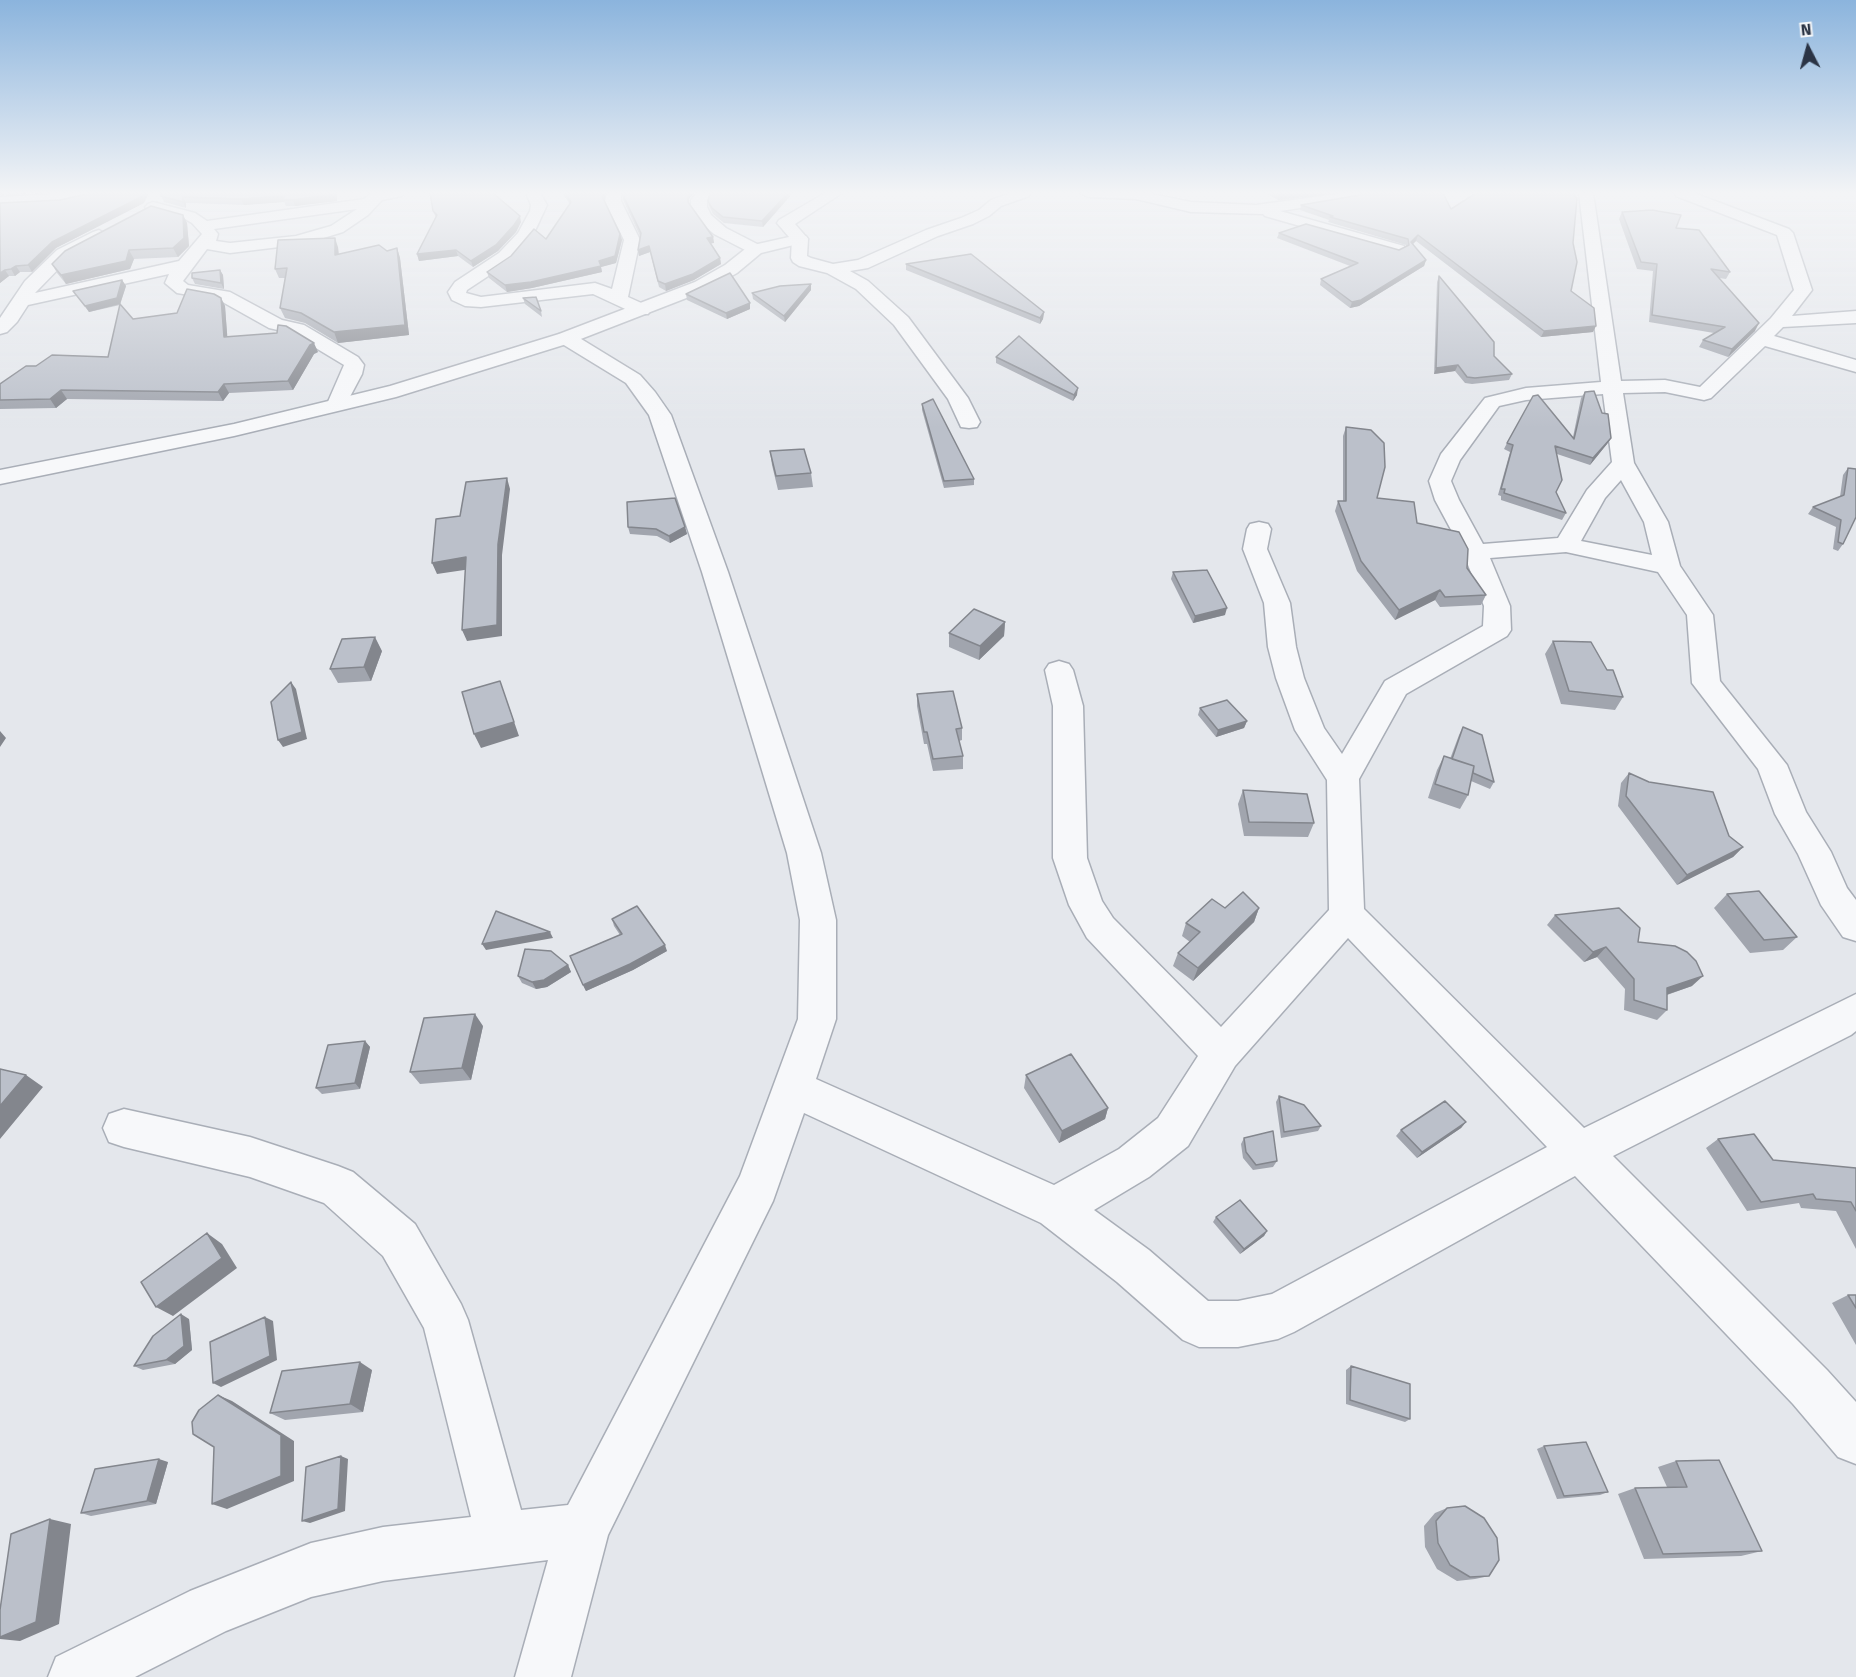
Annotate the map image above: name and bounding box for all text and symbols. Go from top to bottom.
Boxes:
north arrow [1778,18,1838,78]
text: N [1800,20,1812,40]

